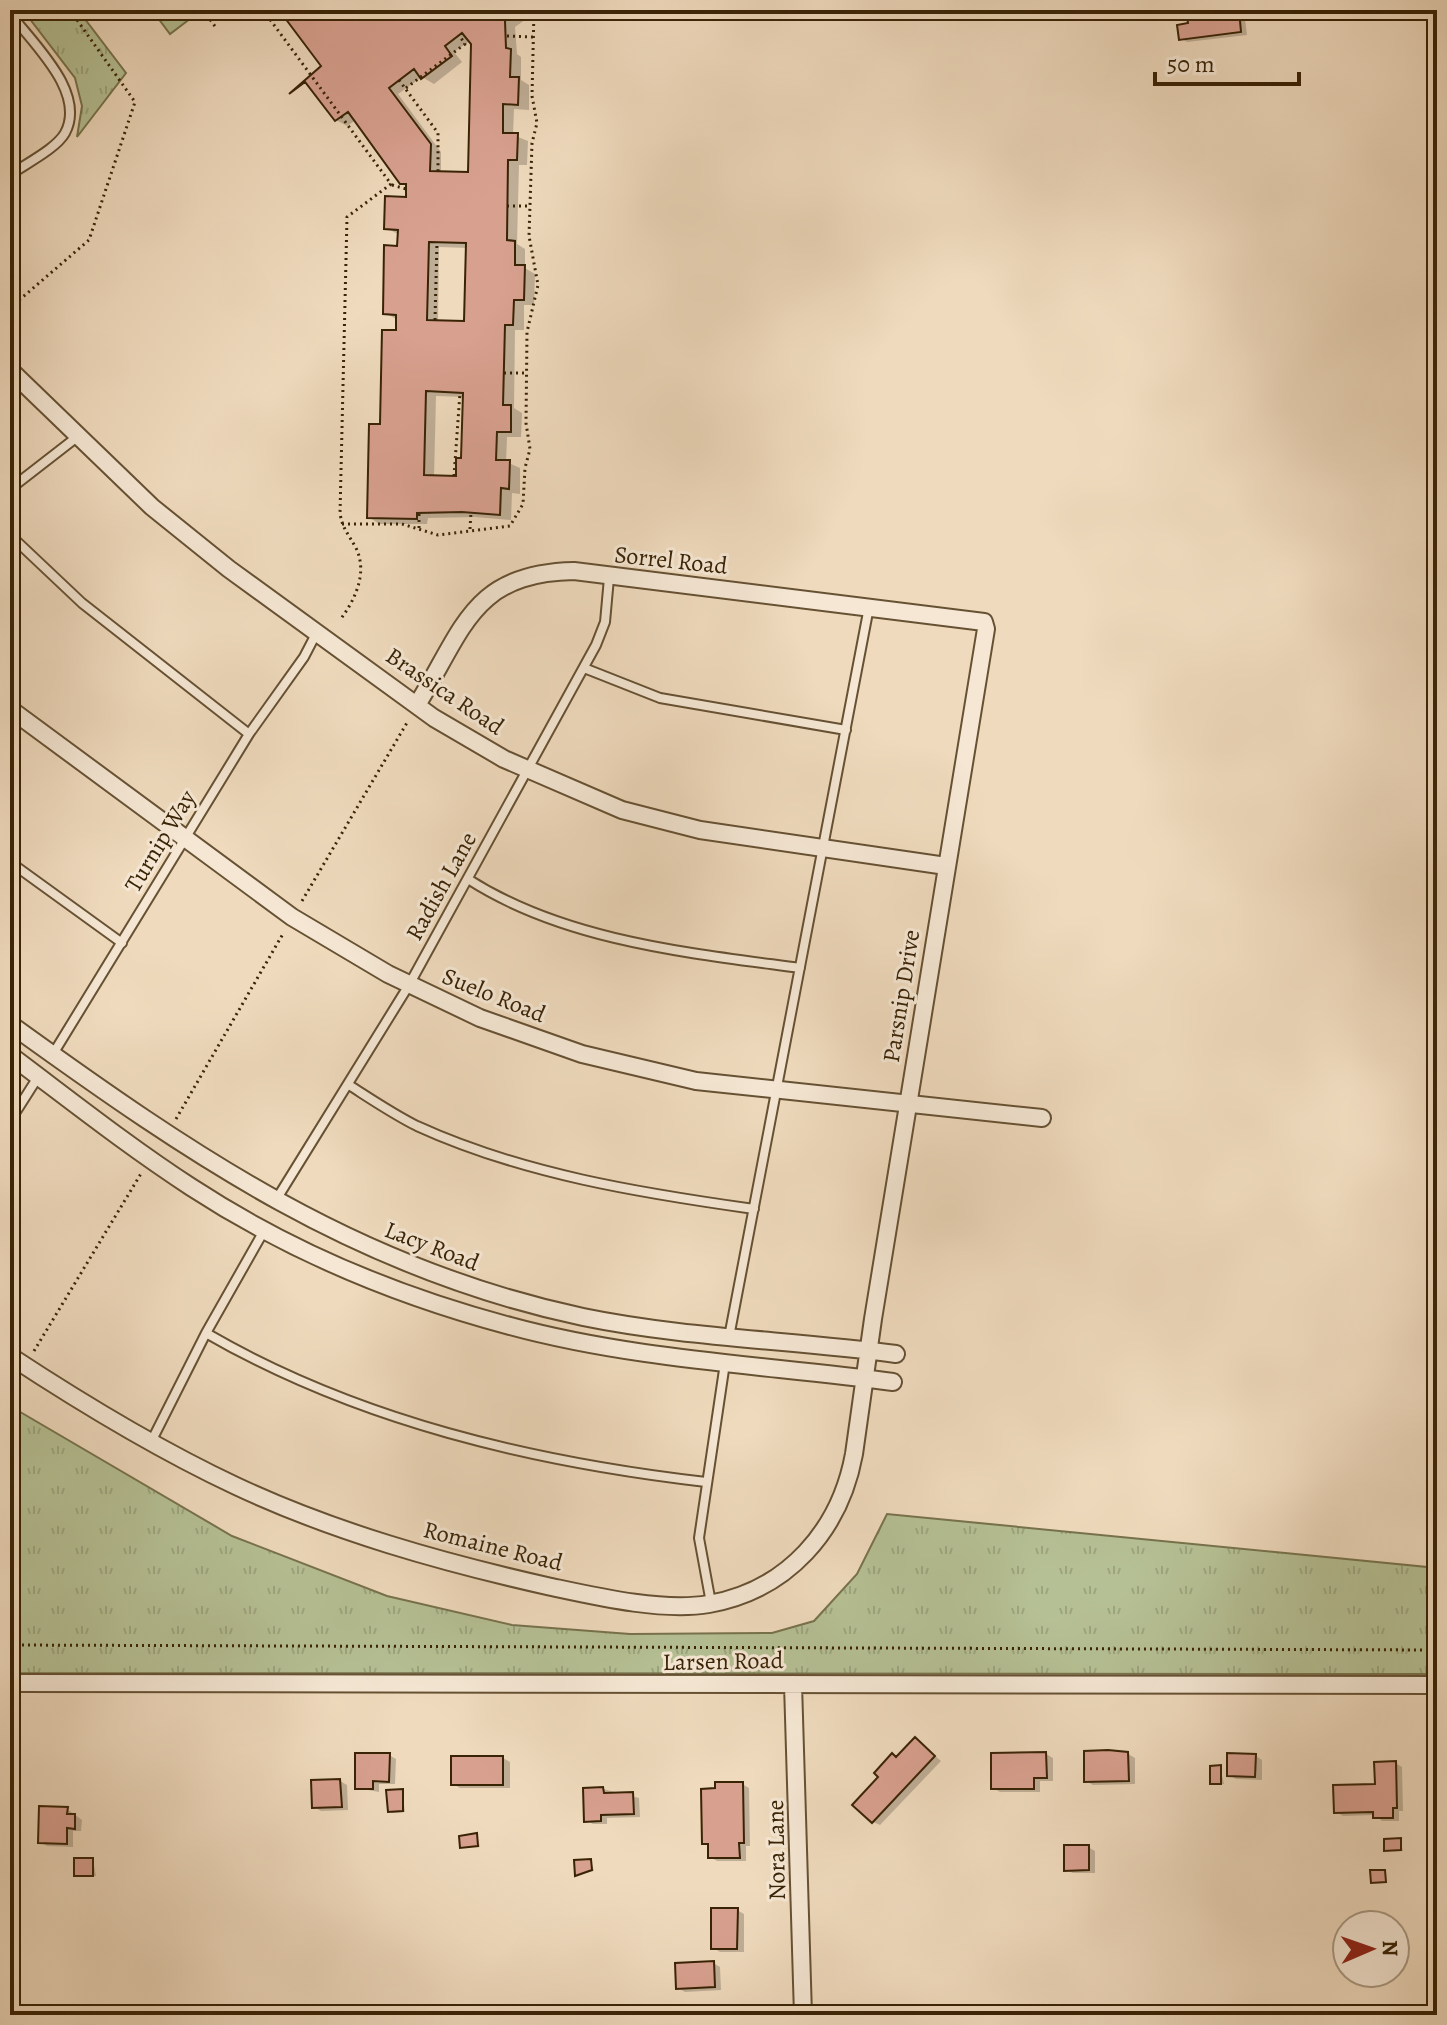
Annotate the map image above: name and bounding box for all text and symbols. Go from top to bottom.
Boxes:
scale bar [1155,36,1299,86]
text: 50 m [1167,48,1215,80]
street label: Sorrel Road [613,538,729,582]
street label: Brassica Road [380,640,510,742]
street label: Turnip Way [117,784,203,898]
street label: Radish Lane [398,826,484,946]
street label: Parsnip Drive [875,927,927,1065]
street label: Suelo Road [437,960,551,1030]
street label: Lacy Road [380,1213,484,1279]
street label: Romaine Road [420,1513,566,1579]
street label: Larsen Road [662,1644,784,1678]
street label: Nora Lane [759,1799,793,1901]
north arrow [1331,1909,1411,1989]
text: N [1375,1940,1405,1957]

